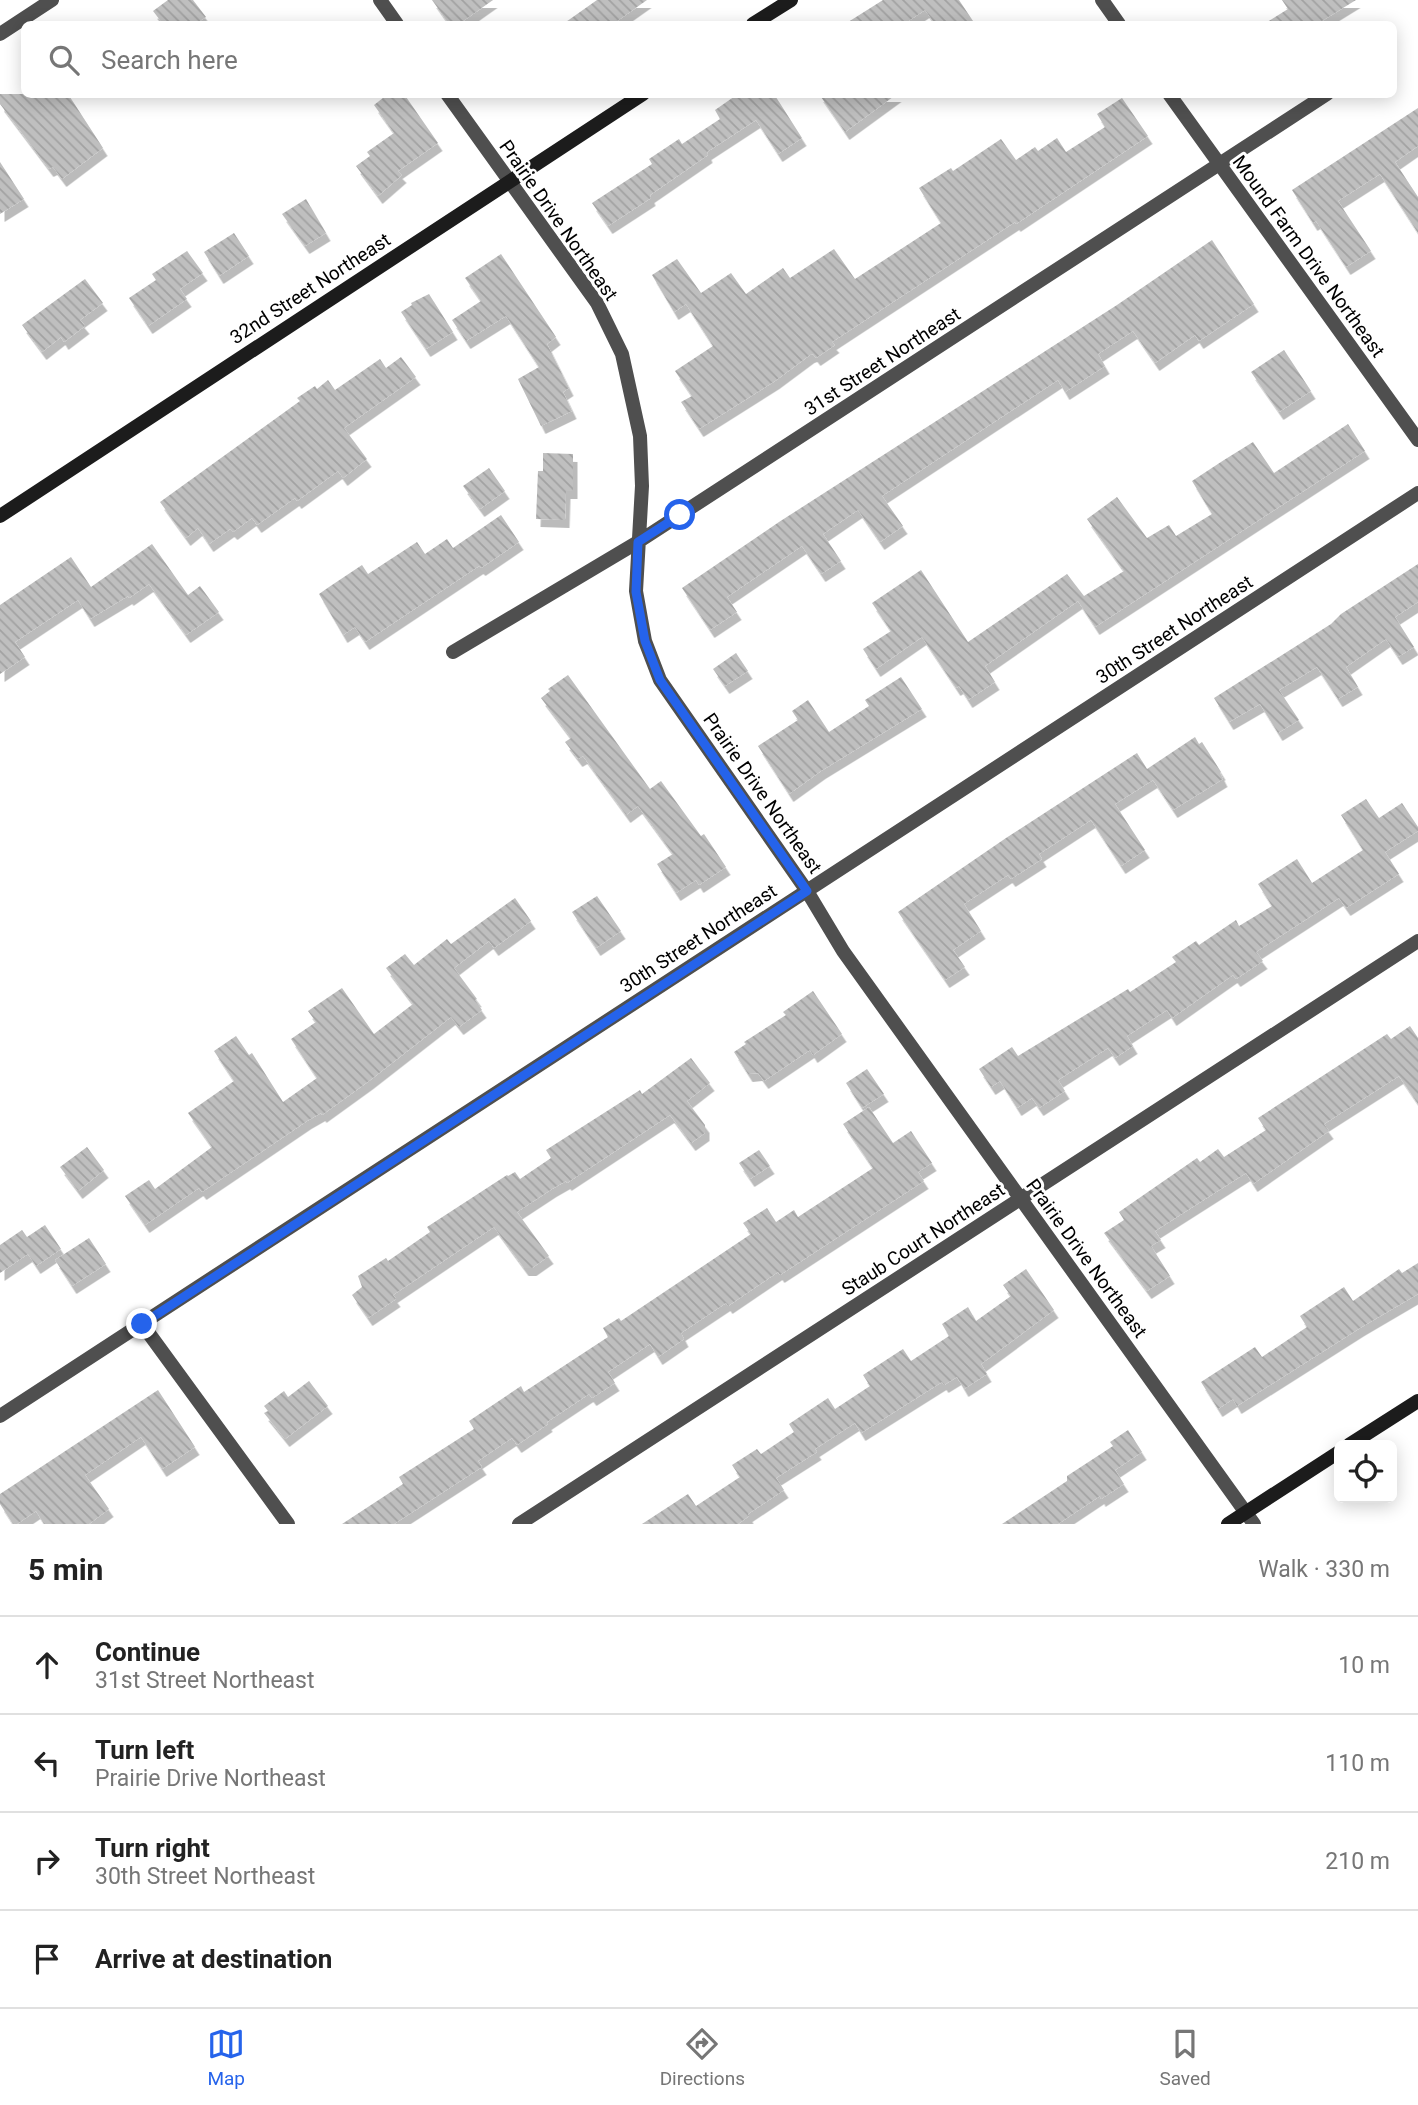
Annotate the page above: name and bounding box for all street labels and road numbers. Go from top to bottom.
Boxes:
street label: Prairie Drive Northeast [494,136,623,305]
street label: Mound Farm Drive Northeast [1228,151,1390,362]
street label: 32nd Street Northeast [226,228,395,349]
street label: 31st Street Northeast [800,302,965,420]
street label: 30th Street Northeast [1092,570,1257,689]
street label: Prairie Drive Northeast [698,709,827,878]
street label: 30th Street Northeast [616,879,781,998]
street label: Prairie Drive Northeast [1021,1174,1152,1342]
street label: Staub Court Northeast [837,1178,1009,1301]

